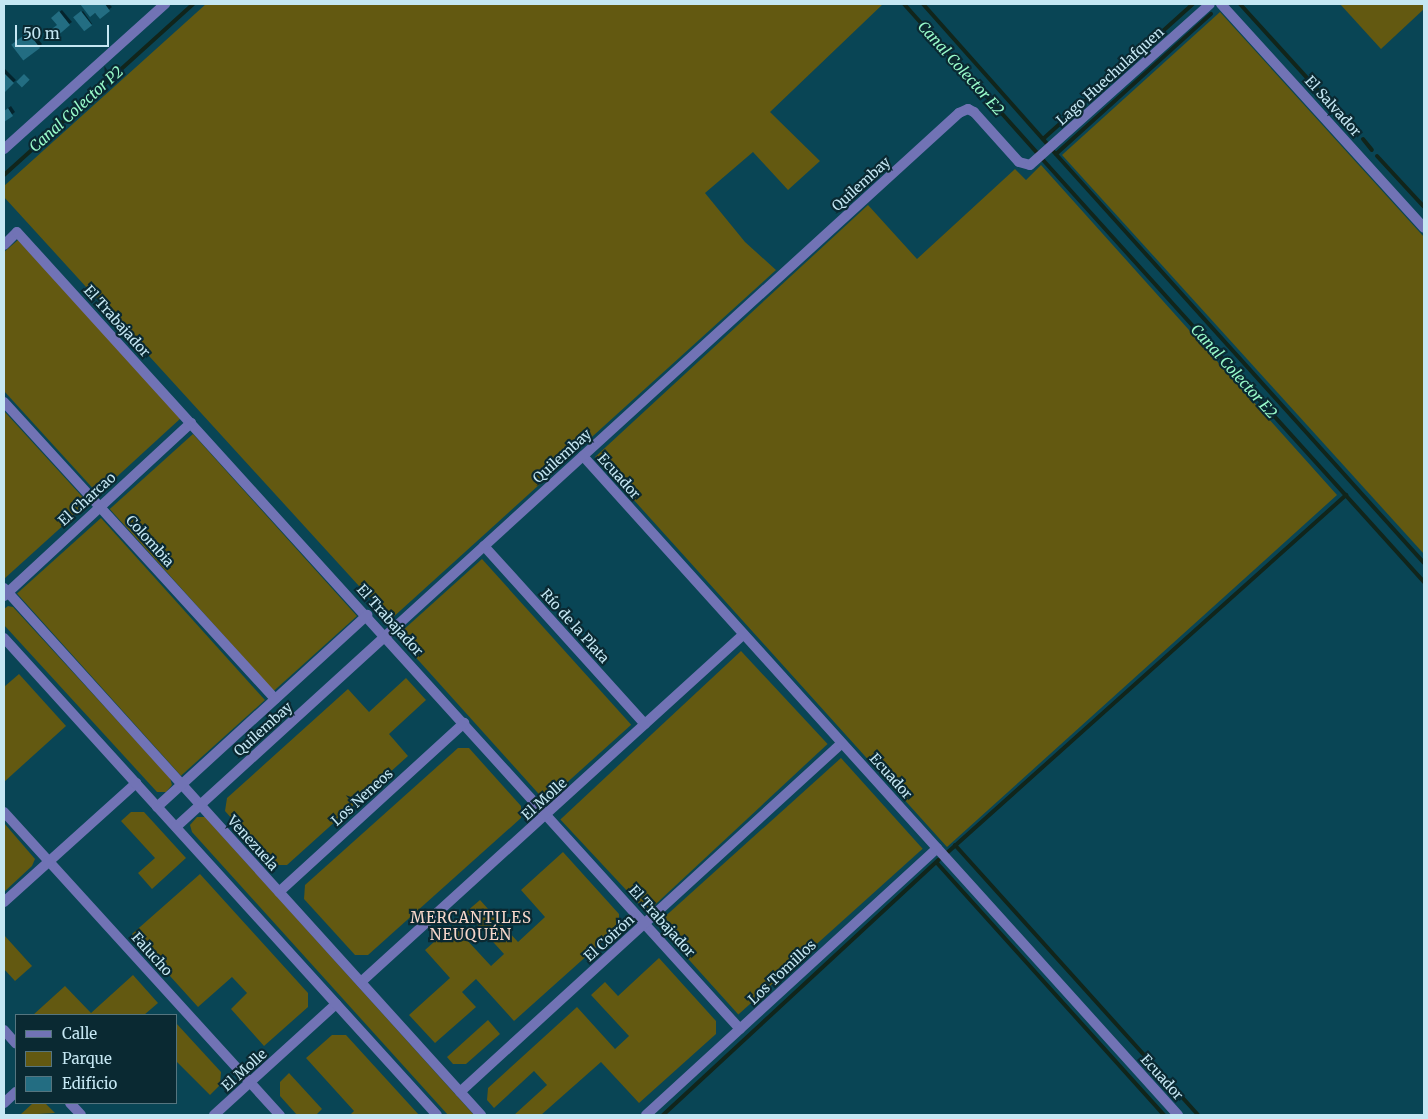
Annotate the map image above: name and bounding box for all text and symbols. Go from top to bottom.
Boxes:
scale bar [18,15,111,47]
water label: Canal Colector E2 [914,17,1008,119]
street label: Lago Huechulafquen [1053,23,1167,129]
text: 50 m [23,24,60,43]
water label: Canal Colector P2 [26,62,126,156]
street label: El Salvador [1302,72,1364,140]
street label: Quilembay [828,153,894,215]
street label: El Trabajador [80,282,154,360]
water label: Canal Colector E2 [1187,320,1281,422]
street label: Quilembay [529,425,595,487]
street label: Ecuador [594,450,644,502]
street label: El Charcao [55,469,119,529]
street label: Colombia [122,512,178,570]
street label: El Trabajador [353,581,427,659]
street label: Río de la Plata [537,586,613,666]
street label: Quilembay [230,698,296,760]
street label: Ecuador [866,750,916,802]
street label: Los Neneos [328,765,396,829]
street label: El Molle [518,775,570,823]
street label: Venezuela [224,812,282,874]
street label: El Trabajador [625,882,699,960]
district label: MERCANTILES NEUQUÉN [409,908,533,943]
street label: El Coirón [580,911,638,965]
street label: Falucho [128,929,176,979]
street label: Los Tomillos [745,936,819,1008]
legend [15,1014,178,1104]
text: Calle [62,1024,97,1043]
street label: El Molle [218,1046,270,1094]
text: Parque [62,1049,112,1068]
street label: Ecuador [1137,1051,1187,1103]
text: Edificio [62,1074,117,1093]

